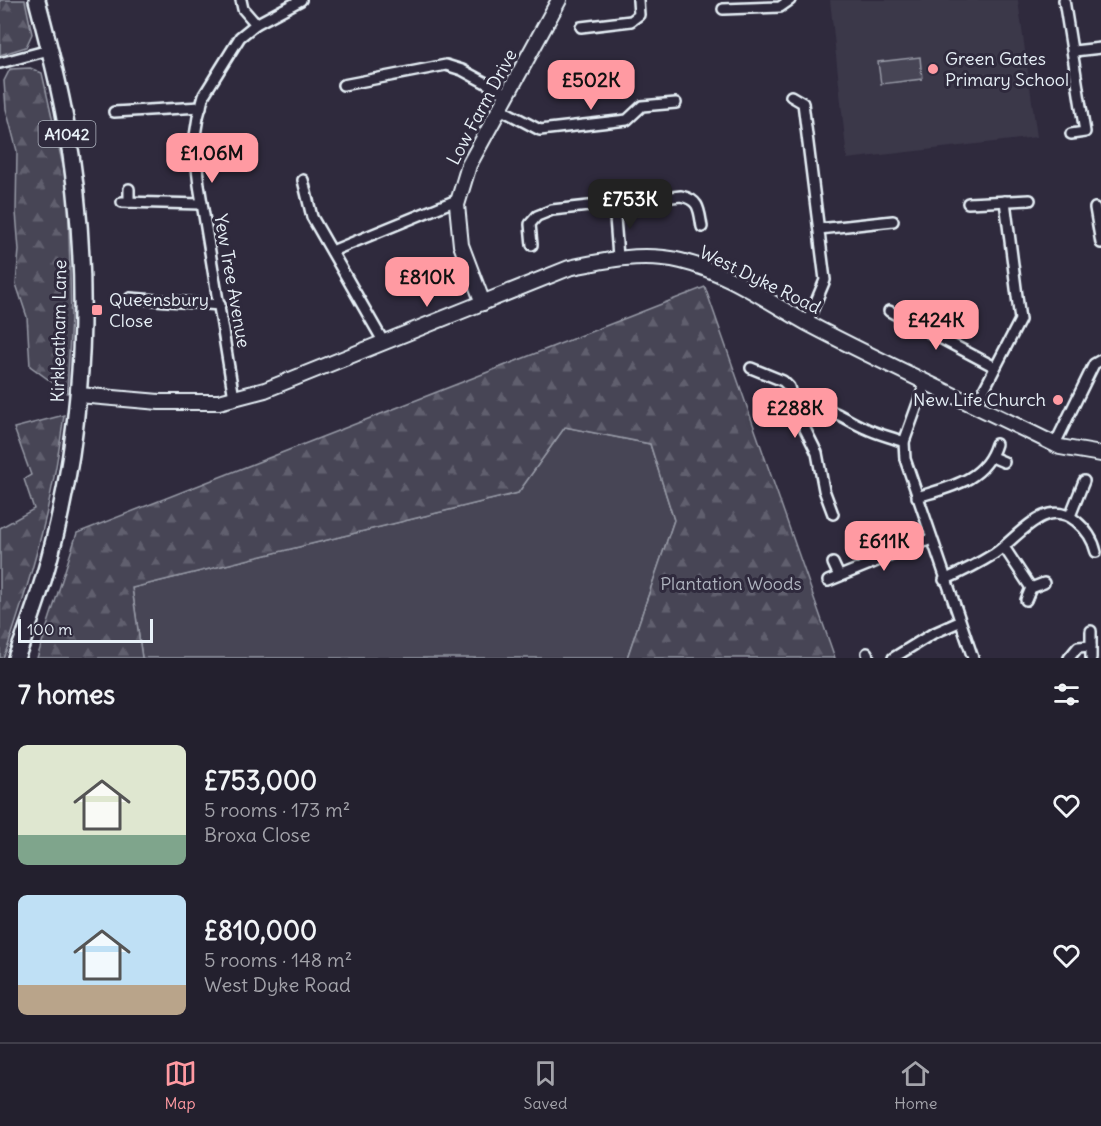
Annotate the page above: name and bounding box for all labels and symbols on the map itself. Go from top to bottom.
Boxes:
street label: Low Farm Drive [441,45,522,169]
place label: Green Gates Primary School [945,47,1069,91]
pin: £502K [549,60,633,111]
marker: Green Gates Primary School [926,62,940,76]
road number: A1042 [38,121,96,147]
pin: £1.06M [163,133,261,184]
pin: £753K [588,179,672,230]
street label: Yew Tree Avenue [209,212,256,350]
street label: West Dyke Road [696,240,825,319]
pin: £810K [385,257,469,308]
street label: Kirkleatham Lane [46,260,71,402]
place label: Queensbury Close [109,288,209,332]
pin: £424K [894,300,978,351]
marker: Queensbury Close [90,303,104,317]
pin: £288K [753,388,837,439]
place label: New Life Church [913,388,1046,411]
marker: New Life Church [1051,393,1065,407]
pin: £611K [842,521,926,572]
park label: Plantation Woods [660,572,802,595]
scale bar [18,616,153,644]

